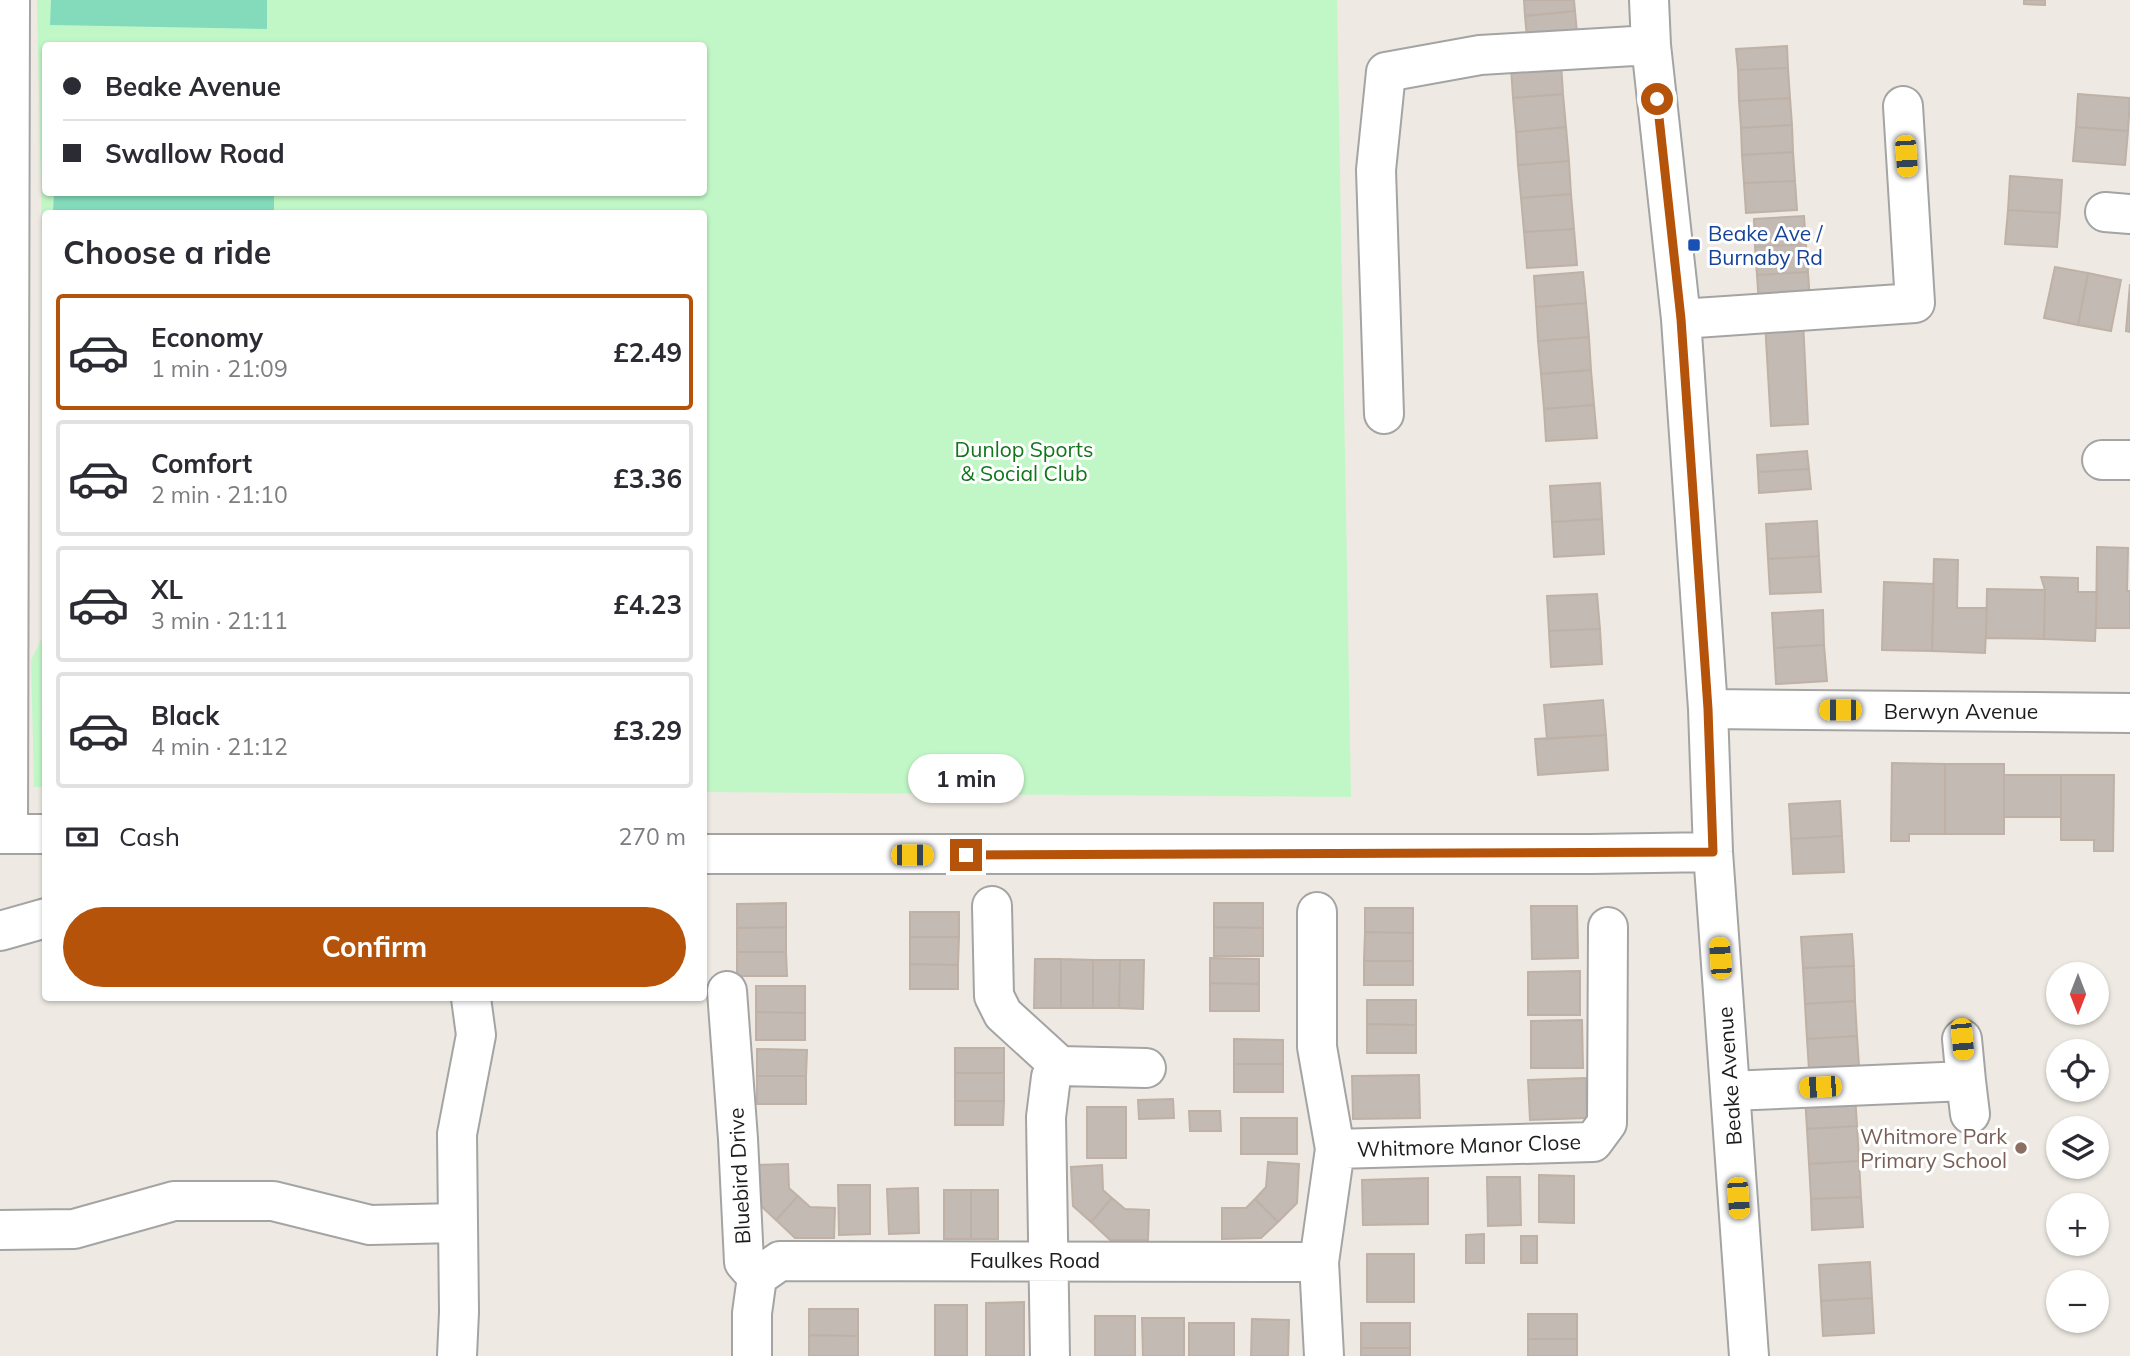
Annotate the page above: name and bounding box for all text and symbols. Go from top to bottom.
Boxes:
text: Beake Avenue [105,70,281,103]
route start [1641,83,1673,115]
car [1895,134,1918,178]
text: Swallow Road [105,137,285,170]
place label: Beake Ave / Burnaby Rd [1708,220,1824,270]
text: Choose a ride [63,232,271,272]
marker: Beake Ave / Burnaby Rd [1686,237,1702,253]
icon: car [67,321,130,384]
text: Economy [151,321,263,354]
text: £2.49 [613,336,682,369]
text: 1 min · 21:09 [151,354,288,383]
park label: Dunlop Sports & Social Club [955,436,1093,486]
icon: car [67,447,130,510]
text: Comfort [151,447,252,480]
text: £3.36 [613,462,682,495]
text: 2 min · 21:10 [151,480,288,509]
icon: car [67,573,130,636]
text: XL [151,573,183,606]
text: £4.23 [613,588,682,621]
text: 3 min · 21:11 [151,606,288,635]
street label: Berwyn Avenue [1884,698,2038,724]
icon: car [67,699,130,762]
text: Black [151,699,219,732]
car [1820,700,1862,721]
text: £3.29 [613,714,682,747]
text: 4 min · 21:12 [151,732,288,761]
callout: 1 min [908,754,1024,802]
text: 1 min [936,764,996,793]
icon: cash [63,818,101,856]
text: Cash [119,820,180,853]
text: 270 m [618,822,686,851]
route end [950,839,982,871]
car [892,845,934,866]
button: Confirm [63,907,686,987]
car [1709,936,1732,980]
north arrow [2046,962,2109,1026]
map controls [2046,962,2109,1333]
street label: Beake Avenue [1711,1006,1747,1146]
car [1950,1017,1975,1061]
button: locate [2046,1039,2109,1102]
car [1799,1075,1842,1099]
street label: Bluebird Drive [722,1107,756,1245]
button: layers [2046,1116,2109,1179]
place label: Whitmore Park Primary School [1860,1123,2007,1173]
street label: Whitmore Manor Close [1357,1128,1581,1162]
marker: Whitmore Park Primary School [2013,1140,2029,1156]
car [1727,1176,1750,1220]
button: + [2046,1193,2109,1256]
street label: Faulkes Road [970,1247,1100,1273]
button: − [2046,1270,2109,1333]

